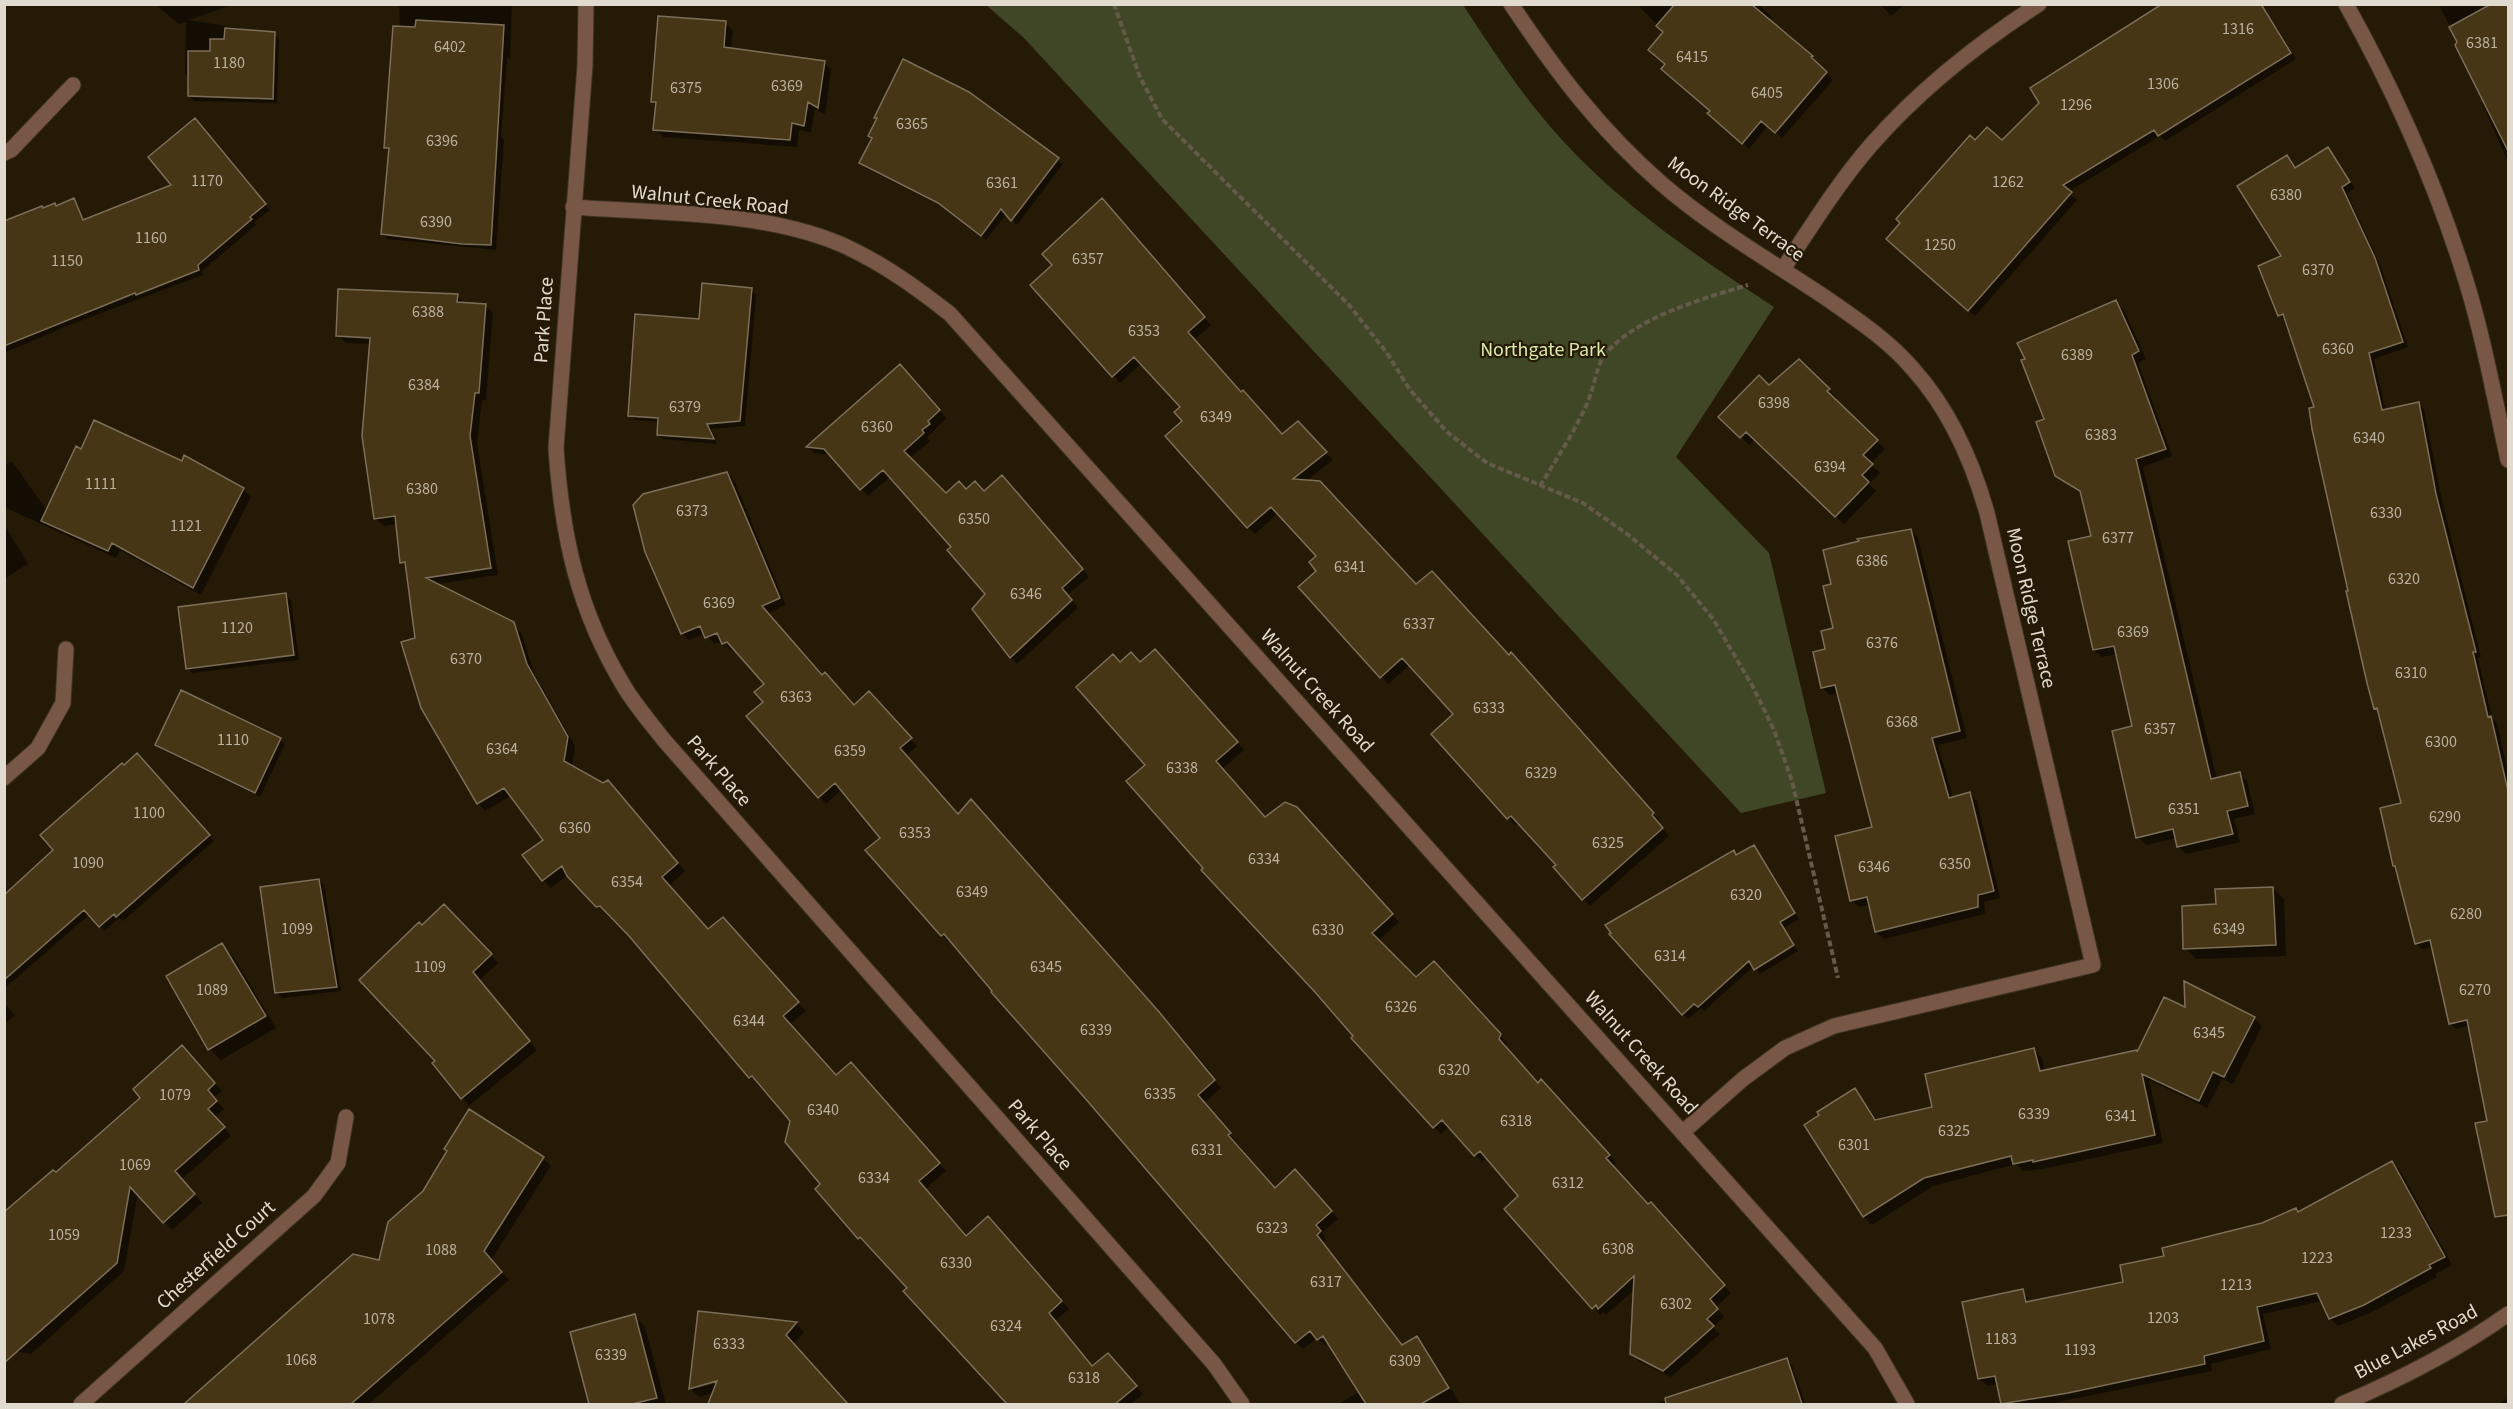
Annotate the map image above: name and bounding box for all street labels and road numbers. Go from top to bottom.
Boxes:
street label: Moon Ridge Terrace [1662,150,1811,268]
street label: Walnut Creek Road [630,178,790,222]
street label: Park Place [527,276,561,364]
street label: Moon Ridge Terrace [1999,525,2063,691]
street label: Walnut Creek Road [1254,623,1380,759]
street label: Park Place [680,729,758,813]
street label: Walnut Creek Road [1578,985,1704,1121]
street label: Park Place [1001,1093,1079,1177]
street label: Chesterfield Court [150,1194,282,1316]
street label: Blue Lakes Road [2349,1298,2483,1386]

